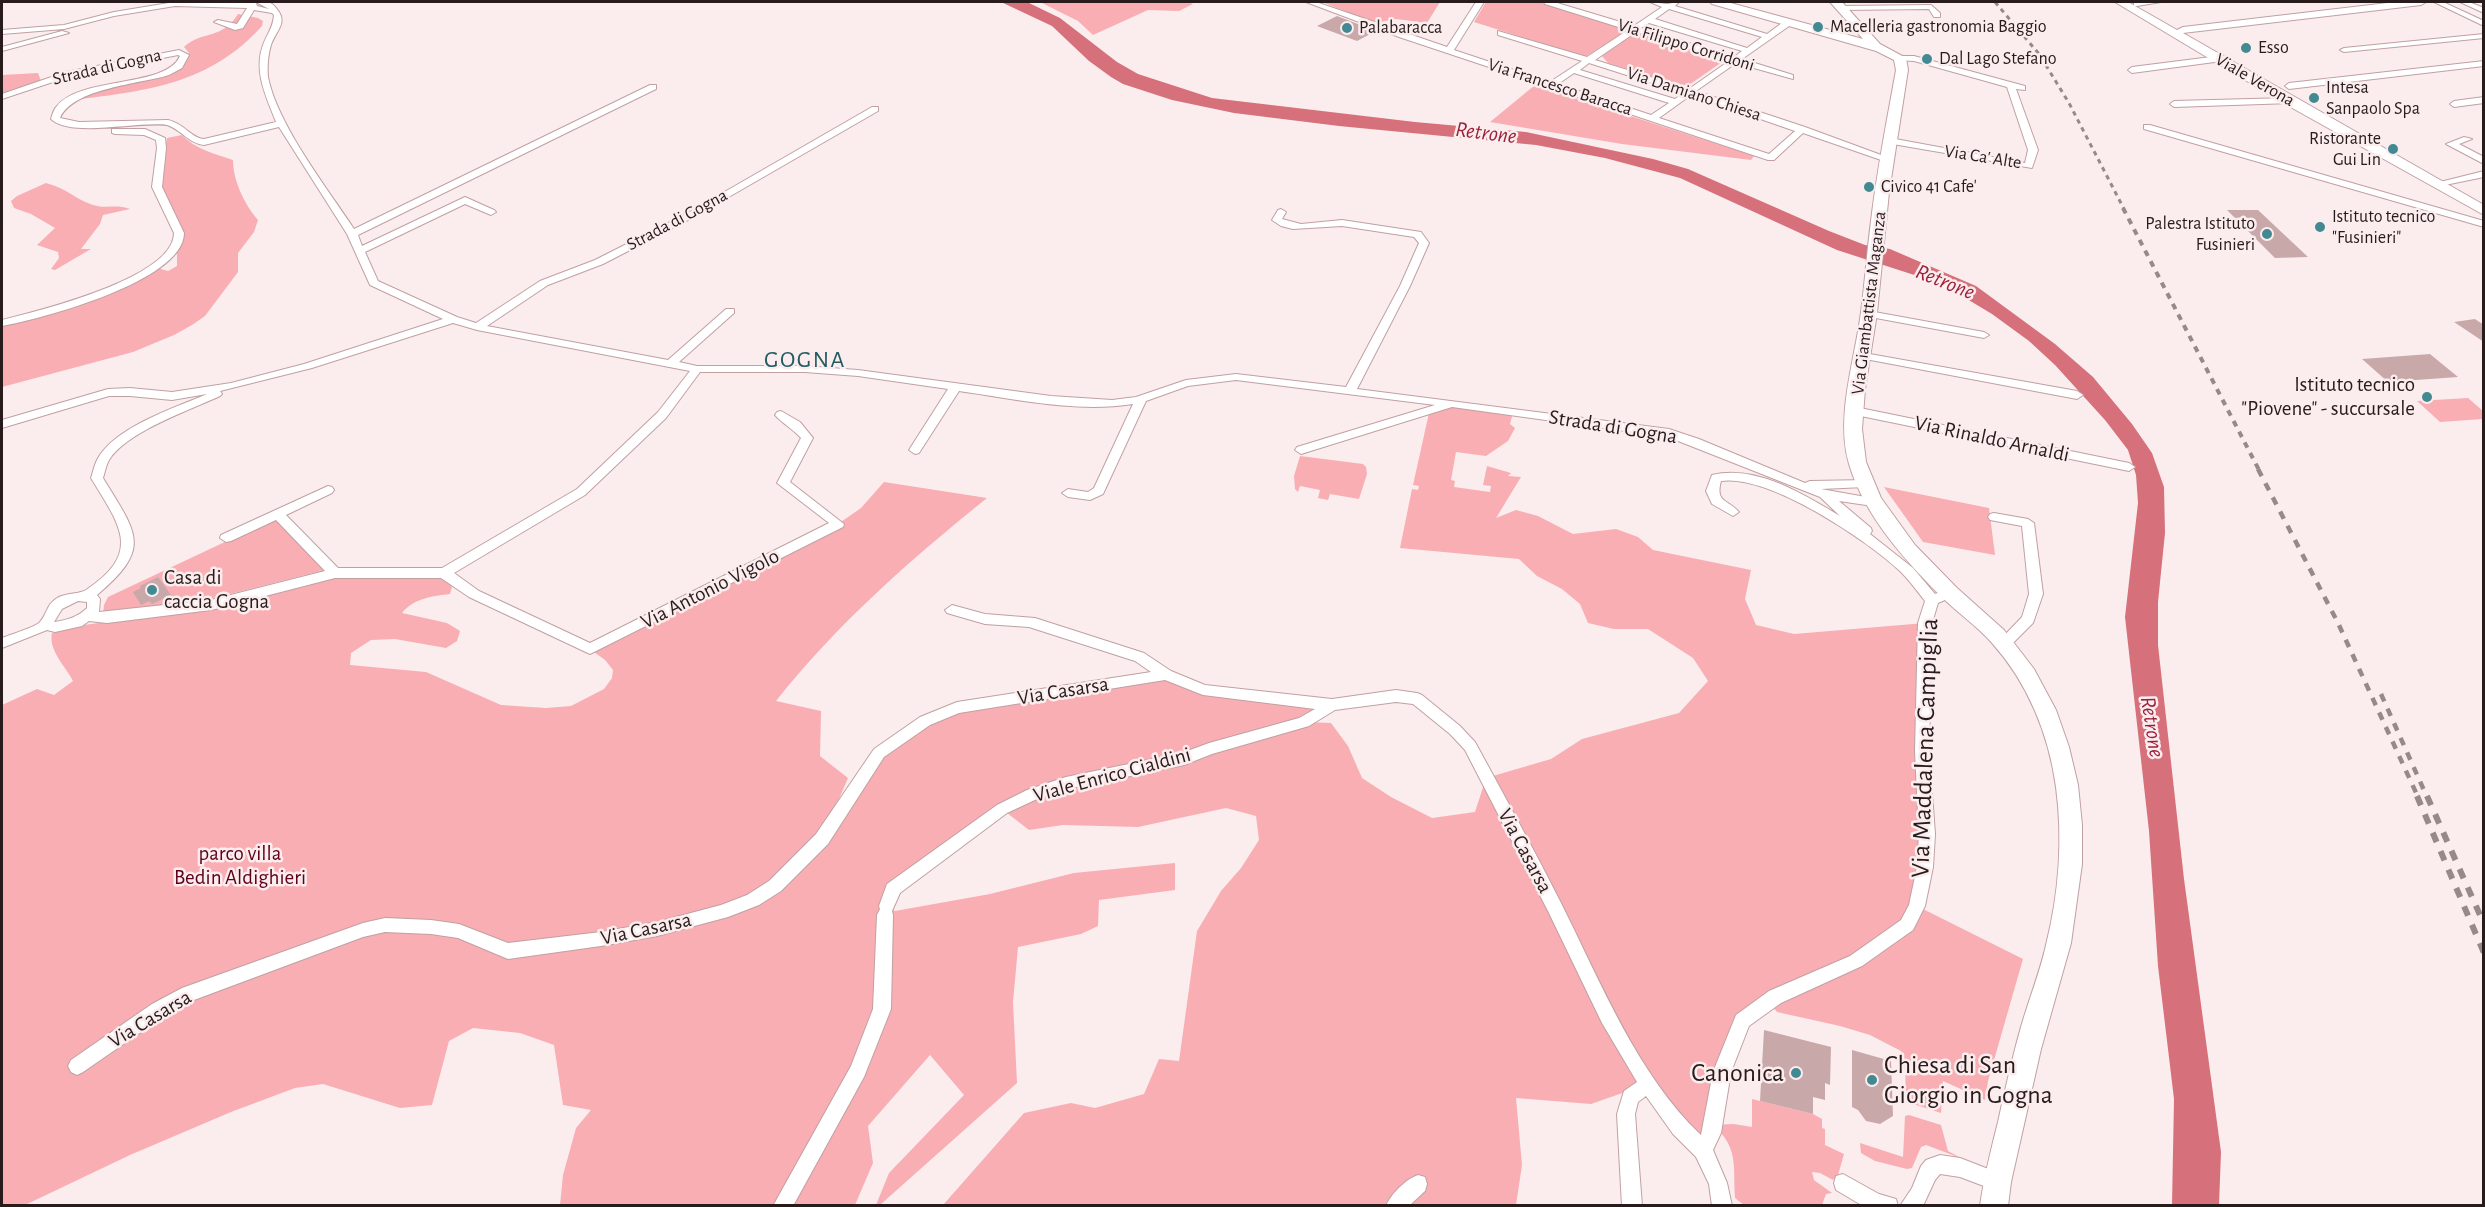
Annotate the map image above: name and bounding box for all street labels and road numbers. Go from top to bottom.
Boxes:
street label: Via Filippo Corridoni [1615,14,1757,76]
street label: Strada di Gogna [50,44,164,90]
street label: Viale Verona [2211,49,2299,111]
street label: Via Francesco Baracca [1485,53,1635,121]
street label: Via Damiano Chiesa [1624,62,1764,126]
street label: Via Ca' Alte [1943,140,2023,174]
street label: Strada di Gogna [623,184,731,256]
street label: Via Giambattista Maganza [1847,210,1891,396]
street label: Strada di Gogna [1547,404,1679,450]
street label: Via Rinaldo Arnaldi [1912,410,2072,468]
street label: Via Antonio Vigolo [637,543,783,635]
street label: Via Maddalena Campiglia [1905,618,1945,878]
street label: Via Casarsa [1015,671,1111,711]
street label: Viale Enrico Cialdini [1031,742,1193,808]
street label: Via Casarsa [1492,804,1558,898]
street label: Via Casarsa [598,907,694,951]
street label: Via Casarsa [104,984,196,1054]

